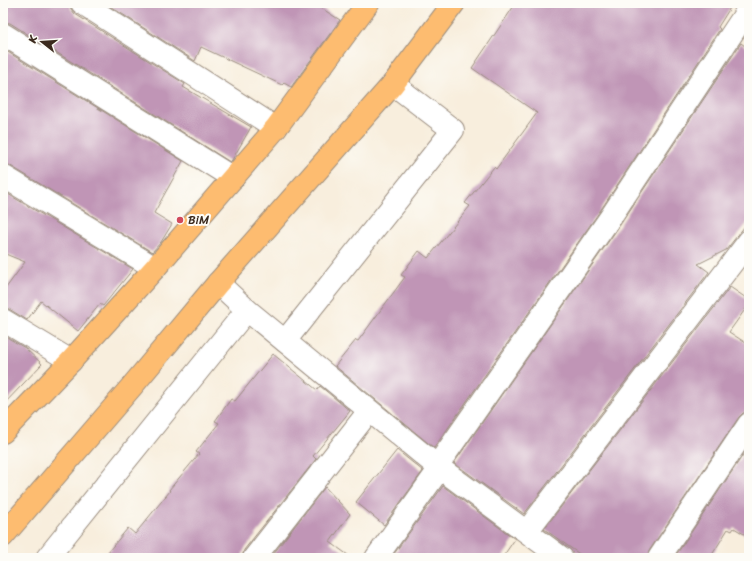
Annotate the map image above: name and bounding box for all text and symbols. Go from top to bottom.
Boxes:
north arrow [22,22,62,62]
text: K [23,32,43,46]
place label: BiM [188,209,210,231]
marker: BiM [175,215,185,225]

